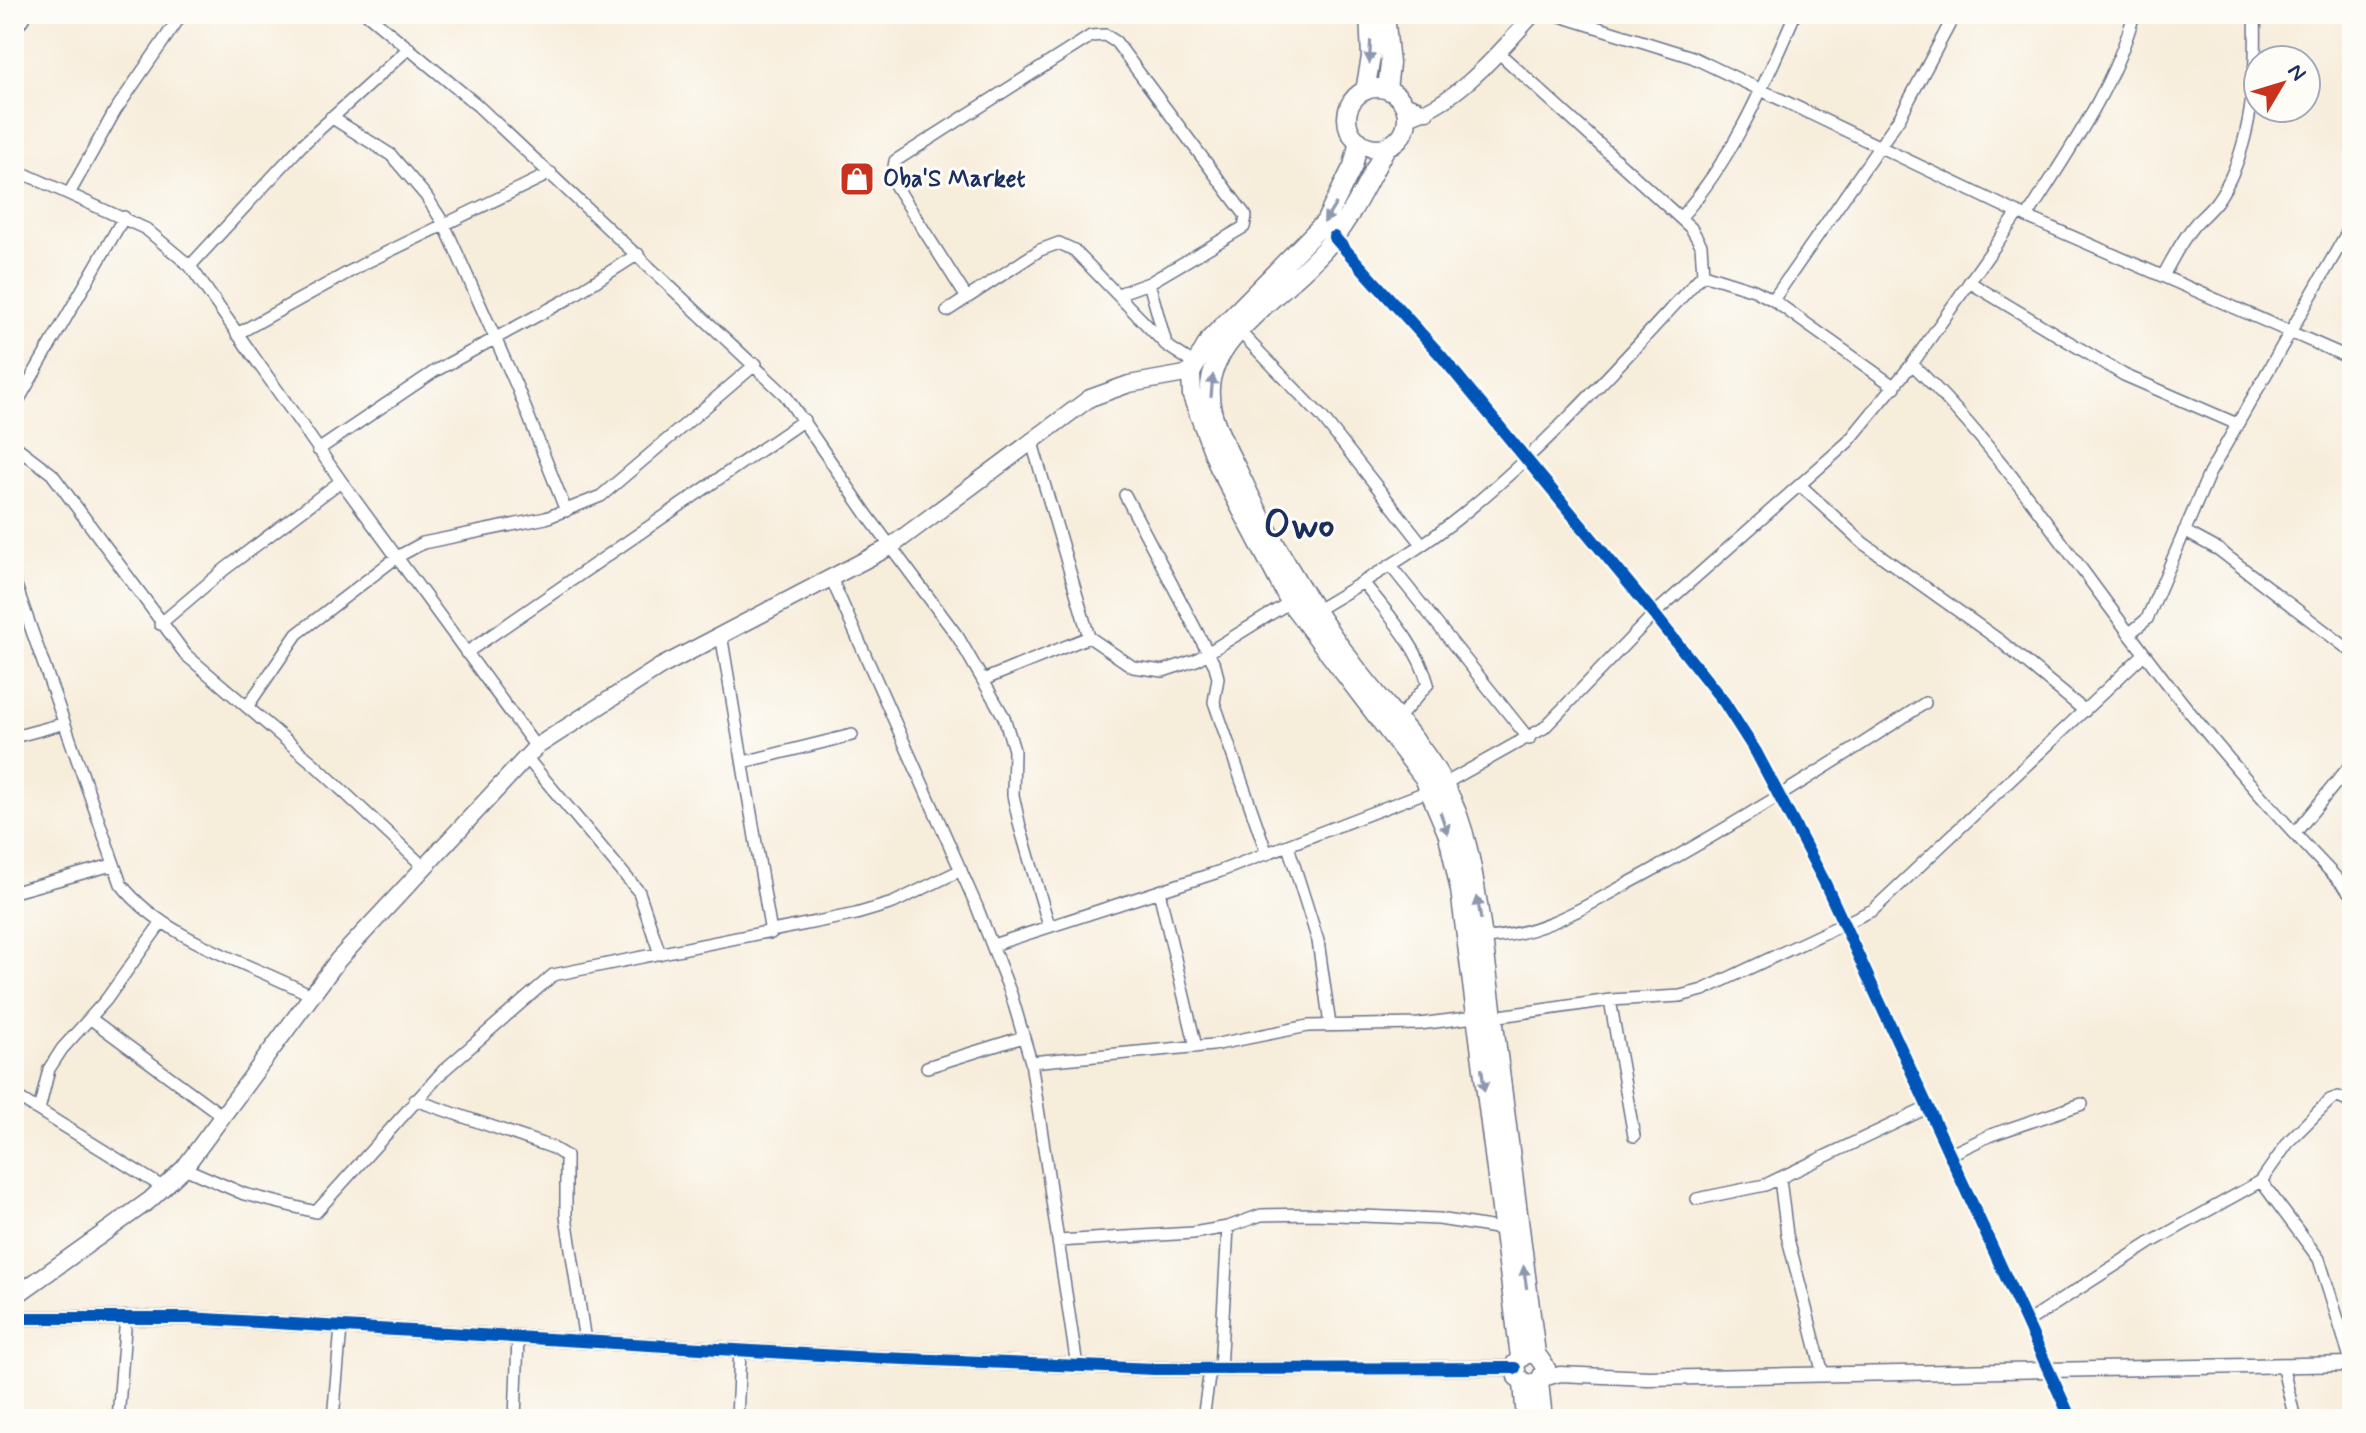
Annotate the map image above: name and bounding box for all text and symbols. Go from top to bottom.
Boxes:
one-way arrow [1363,40,1376,65]
north arrow [2242,44,2322,124]
text: N [2281,59,2312,87]
shop icon: Oba'S Market [838,160,876,198]
place label: Oba'S Market [883,164,1026,195]
one-way arrow [1323,202,1338,223]
one-way arrow [1206,373,1219,398]
district label: Owo [1264,500,1334,552]
one-way arrow [1438,811,1450,835]
one-way arrow [1472,895,1484,920]
one-way arrow [1477,1067,1490,1092]
one-way arrow [1518,1264,1531,1289]

